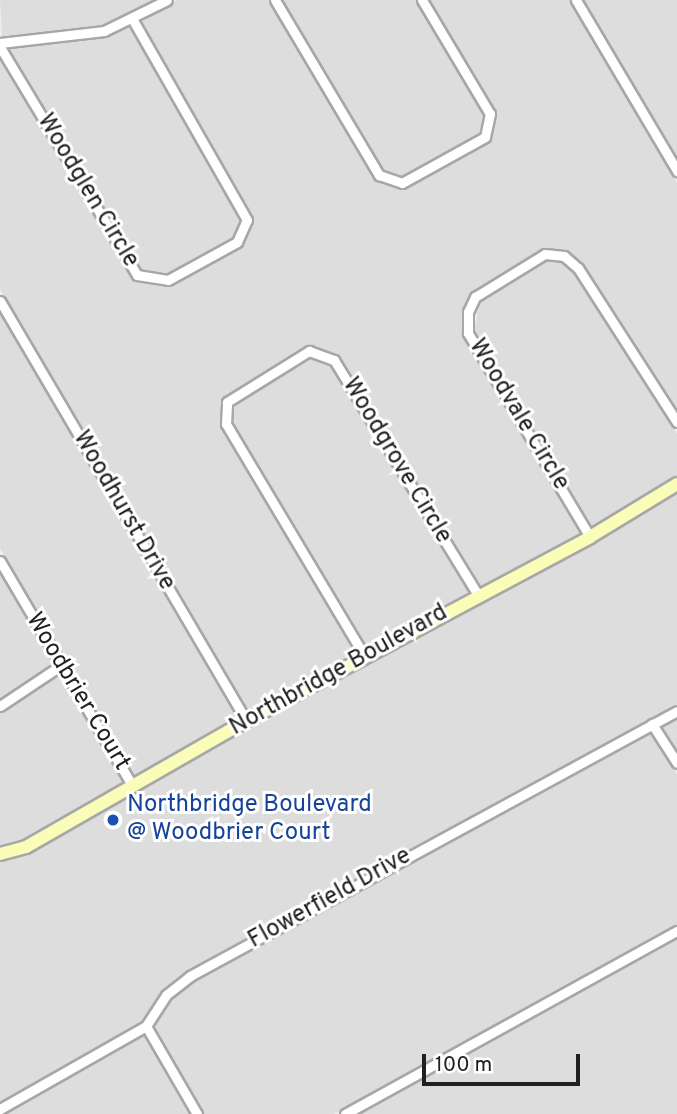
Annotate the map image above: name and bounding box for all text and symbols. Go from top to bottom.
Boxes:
street label: Woodglen Circle [30,109,144,273]
street label: Woodvale Circle [461,334,575,496]
street label: Woodgrove Circle [335,373,457,549]
street label: Woodhurst Drive [66,426,180,596]
street label: Northbridge Boulevard [225,599,453,743]
street label: Woodbrier Court [19,608,135,776]
place label: Northbridge Boulevard @ Woodbrier Court [127,792,372,848]
marker: Northbridge Boulevard @ Woodbrier Court [105,812,121,828]
street label: Flowerfield Drive [244,842,416,956]
scale bar [425,1040,582,1084]
text: 100 m [435,1052,492,1079]

